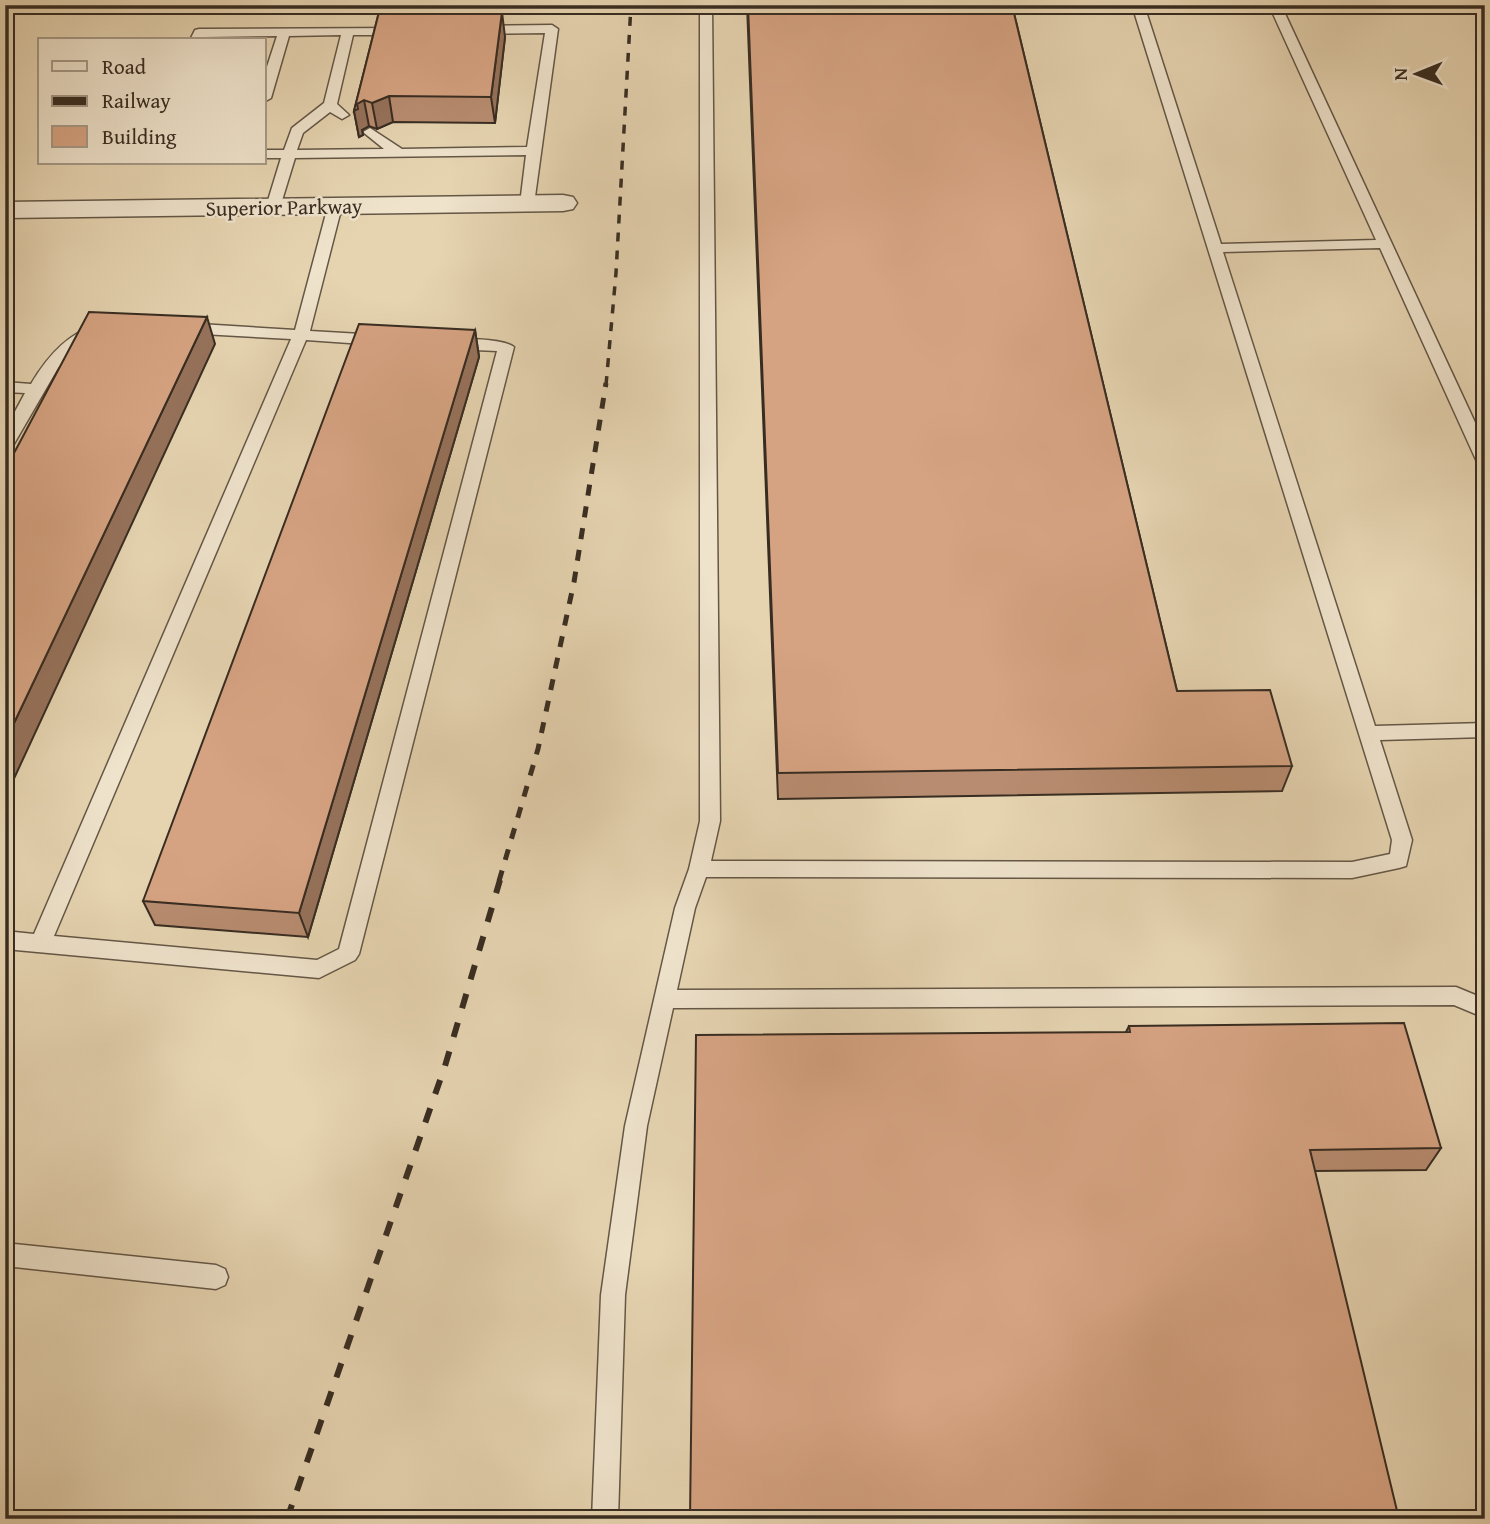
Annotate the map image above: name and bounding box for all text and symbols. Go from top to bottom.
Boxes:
legend [38,38,266,164]
north arrow [1382,38,1452,108]
text: Road [102,51,147,82]
text: N [1386,67,1414,81]
text: Railway [102,85,171,116]
text: Building [102,121,177,152]
street label: Superior Parkway [205,190,363,224]

